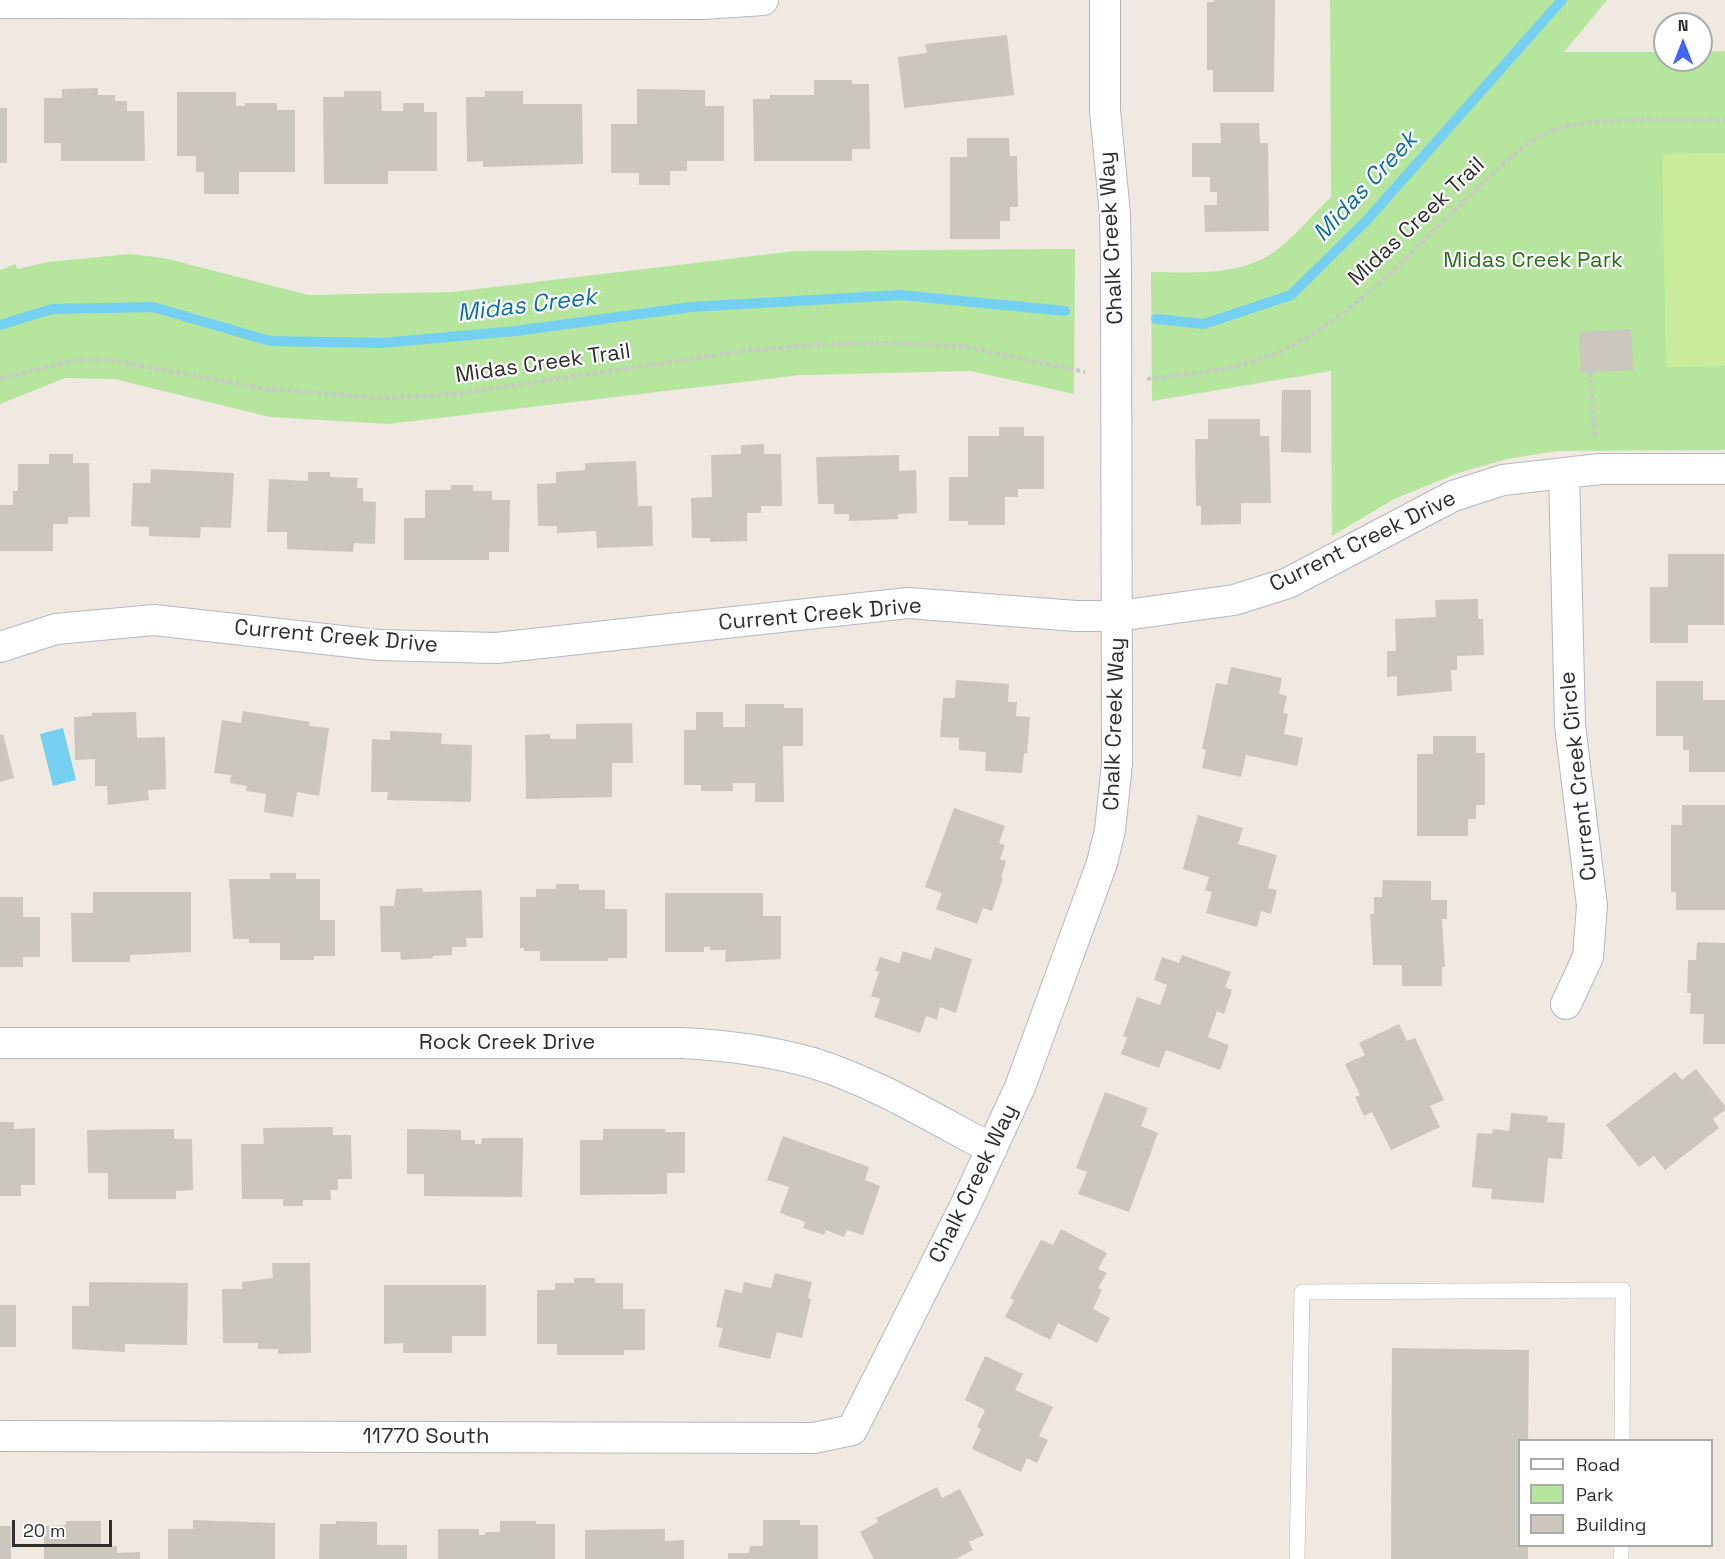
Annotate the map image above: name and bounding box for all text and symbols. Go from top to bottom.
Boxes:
north arrow [1653,12,1713,72]
text: N [1678,15,1688,36]
water label: Midas Creek [1308,126,1424,248]
street label: Chalk Creek Way [1094,151,1130,325]
street label: Midas Creek Trail [1343,152,1491,292]
park label: Midas Creek Park [1443,248,1623,274]
water label: Midas Creek [456,283,598,329]
street label: Midas Creek Trail [454,339,632,389]
street label: Current Creek Drive [1266,485,1460,599]
street label: Current Creek Drive [717,593,923,637]
street label: Current Creek Drive [233,615,439,659]
street label: Chalk Creek Way [1099,637,1131,811]
street label: Current Creek Circle [1555,670,1603,882]
street label: Rock Creek Drive [419,1030,595,1056]
street label: Chalk Creek Way [924,1100,1024,1268]
street label: 11770 South [363,1424,489,1450]
legend [1518,1439,1713,1547]
text: Road [1576,1453,1620,1476]
text: Park [1576,1483,1613,1506]
scale bar [15,1508,116,1546]
text: Building [1576,1513,1646,1536]
text: 20 m [23,1519,66,1542]

